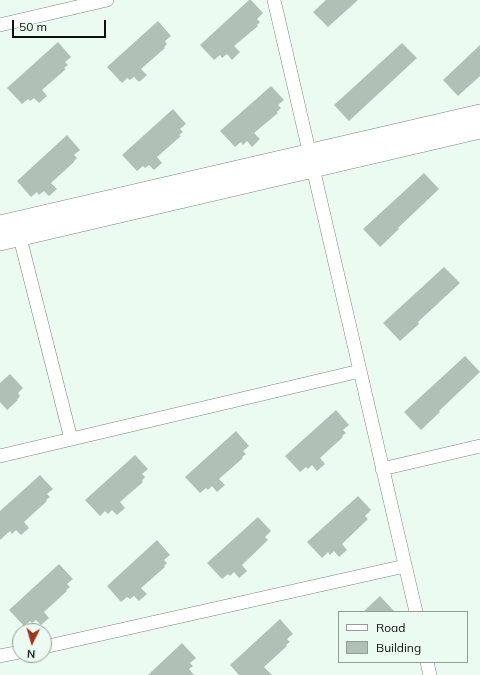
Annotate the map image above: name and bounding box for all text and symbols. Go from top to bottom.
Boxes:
scale bar [14,12,108,38]
text: 50 m [19,19,47,34]
legend [338,611,468,663]
text: Road [376,620,405,635]
north arrow [12,623,52,663]
text: Building [376,640,421,655]
text: N [26,647,36,661]

